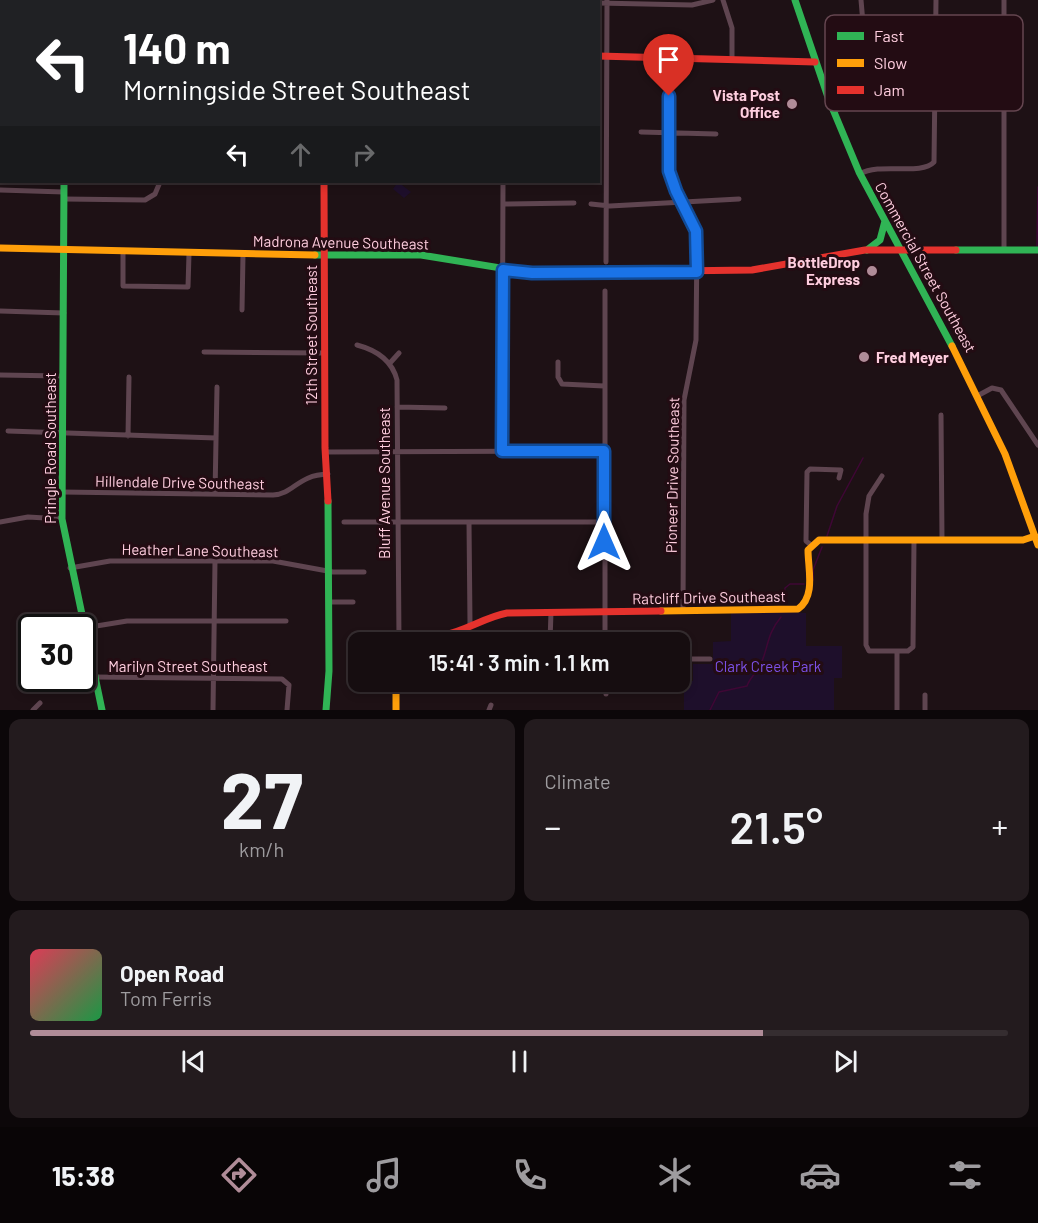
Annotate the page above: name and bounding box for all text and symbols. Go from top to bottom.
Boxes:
legend [825,15,1023,111]
text: 140 m [123,22,231,72]
icon: left [24,24,102,102]
text: Fast [874,26,904,45]
pin [643,34,694,96]
icon: arrive [652,43,685,76]
text: Slow [874,53,907,72]
text: Morningside Street Southeast [123,73,471,105]
text: Jam [874,80,905,99]
place label: Vista Post Office [713,86,780,121]
marker: Vista Post Office [785,97,799,111]
icon: left [221,138,254,171]
icon: ahead [284,138,317,171]
icon: right [347,138,380,171]
street label: Commercial Street Southeast [872,179,980,355]
street label: Madrona Avenue Southeast [253,231,429,253]
place label: BottleDrop Express [788,253,860,288]
marker: BottleDrop Express [865,264,879,278]
street label: 12th Street Southeast [302,265,320,405]
place label: Fred Meyer [876,348,949,366]
marker: Fred Meyer [857,350,871,364]
street label: Pringle Road Southeast [41,372,59,524]
street label: Pioneer Drive Southeast [662,397,682,553]
street label: Bluff Avenue Southeast [375,407,393,559]
street label: Hillendale Drive Southeast [95,472,265,492]
position arrow [572,510,636,574]
street label: Heather Lane Southeast [121,540,279,560]
street label: Ratcliff Drive Southeast [632,587,786,607]
speed limit sign: 30 [18,614,96,692]
text: 15:41 · 3 min · 1.1 km [429,649,609,675]
street label: Marilyn Street Southeast [108,657,268,675]
park label: Clark Creek Park [715,657,822,675]
text: 27 [221,751,303,845]
text: Climate [545,769,611,793]
text: 21.5° [730,799,823,853]
text: − [545,806,561,846]
text: + [991,806,1008,846]
text: km/h [239,837,284,861]
text: Open Road [120,960,224,986]
text: Tom Ferris [120,986,212,1010]
icon: previous [177,1045,210,1078]
icon: pause [503,1045,536,1078]
icon: next [829,1045,862,1078]
icon: directions [218,1154,260,1196]
icon: music [363,1154,405,1196]
icon: phone [509,1154,551,1196]
icon: climate [654,1154,696,1196]
icon: car [799,1154,841,1196]
icon: filters [944,1154,986,1196]
text: 15:38 [52,1159,115,1191]

